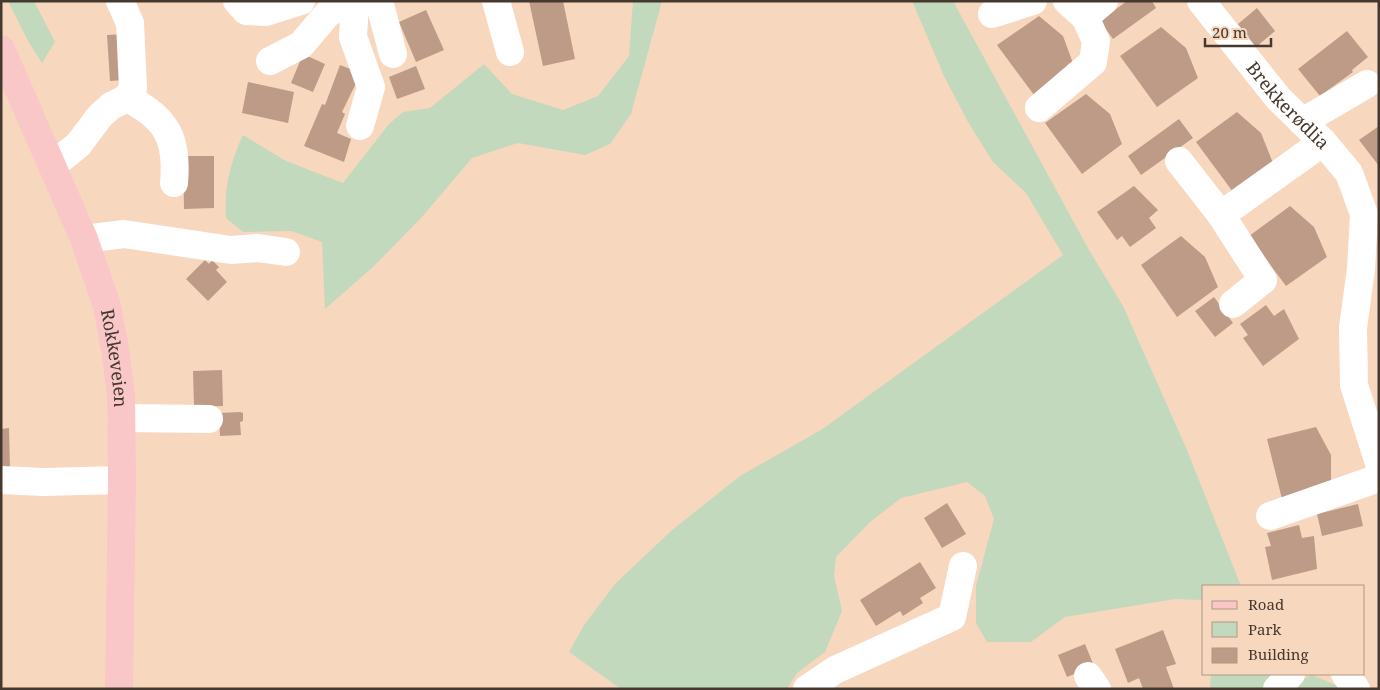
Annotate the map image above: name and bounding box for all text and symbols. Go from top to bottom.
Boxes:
scale bar [1205,15,1271,47]
text: 20 m [1212,22,1247,42]
street label: Brekkerødlia [1241,56,1335,154]
street label: Rokkeveien [96,307,133,408]
legend [1202,585,1365,675]
text: Road [1248,594,1284,614]
text: Park [1248,619,1282,639]
text: Building [1248,644,1309,664]

